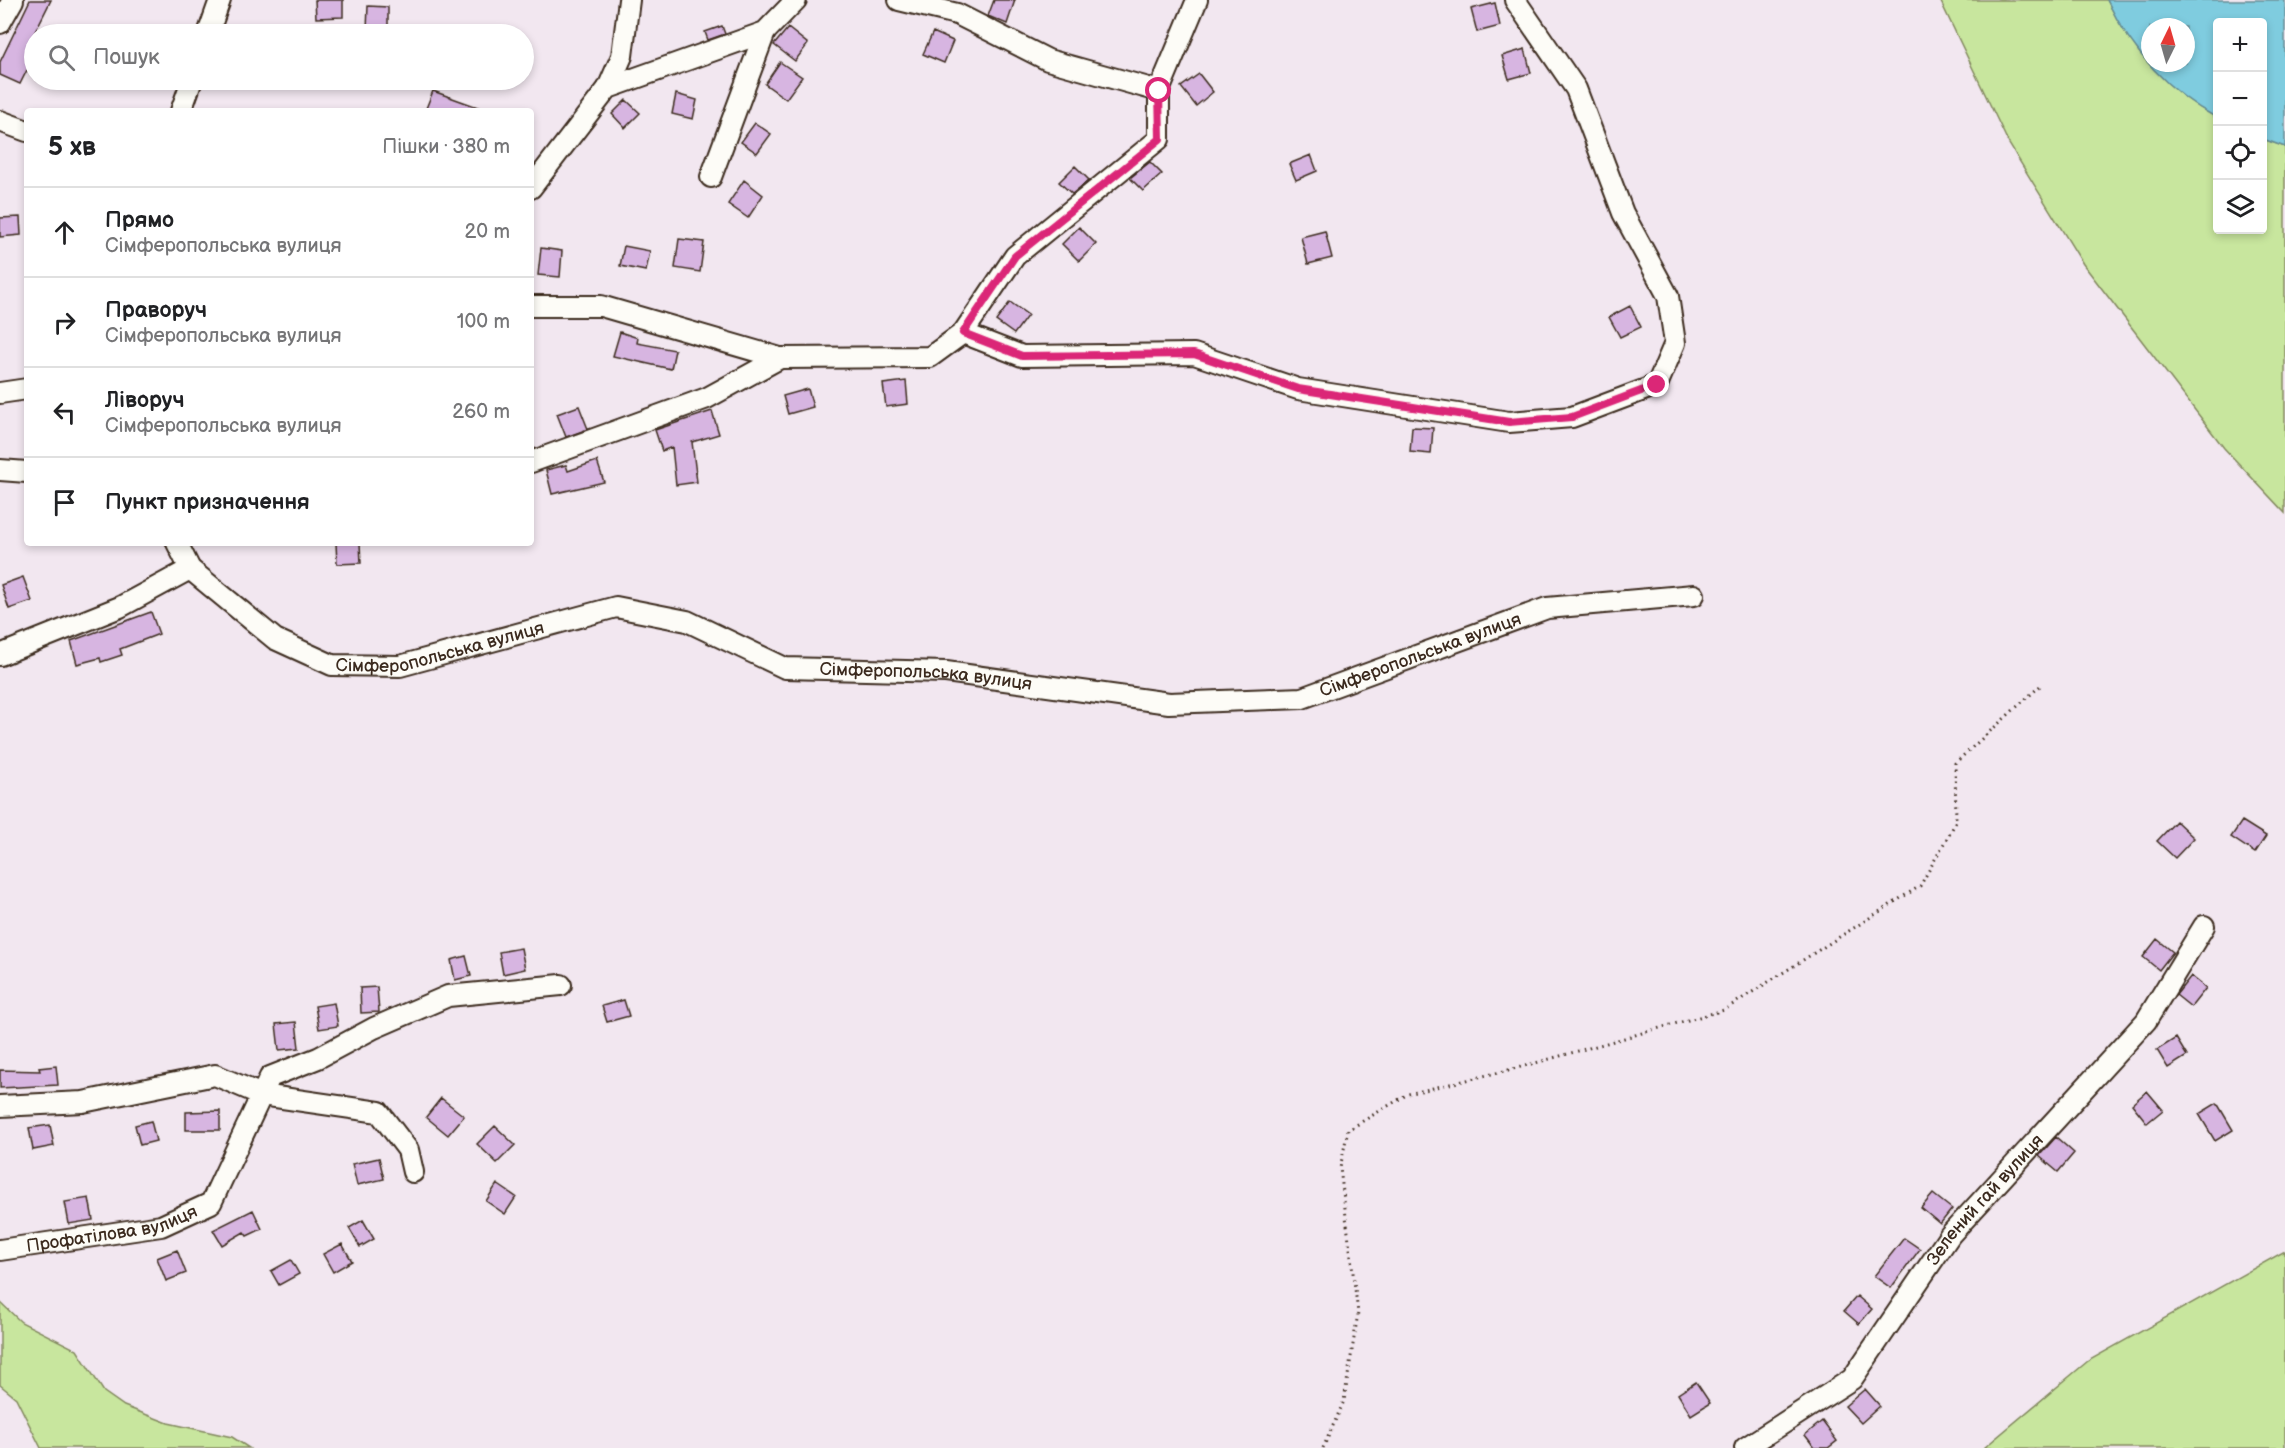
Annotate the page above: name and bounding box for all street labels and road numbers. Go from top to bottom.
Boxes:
street label: Сімферопольська вулиця [1317,608,1524,701]
street label: Сімферопольська вулиця [335,617,546,676]
street label: Сімферопольська вулиця [819,658,1033,694]
street label: Зелений гай вулиця [1922,1130,2048,1269]
street label: Профатілова вулиця [25,1200,200,1256]

